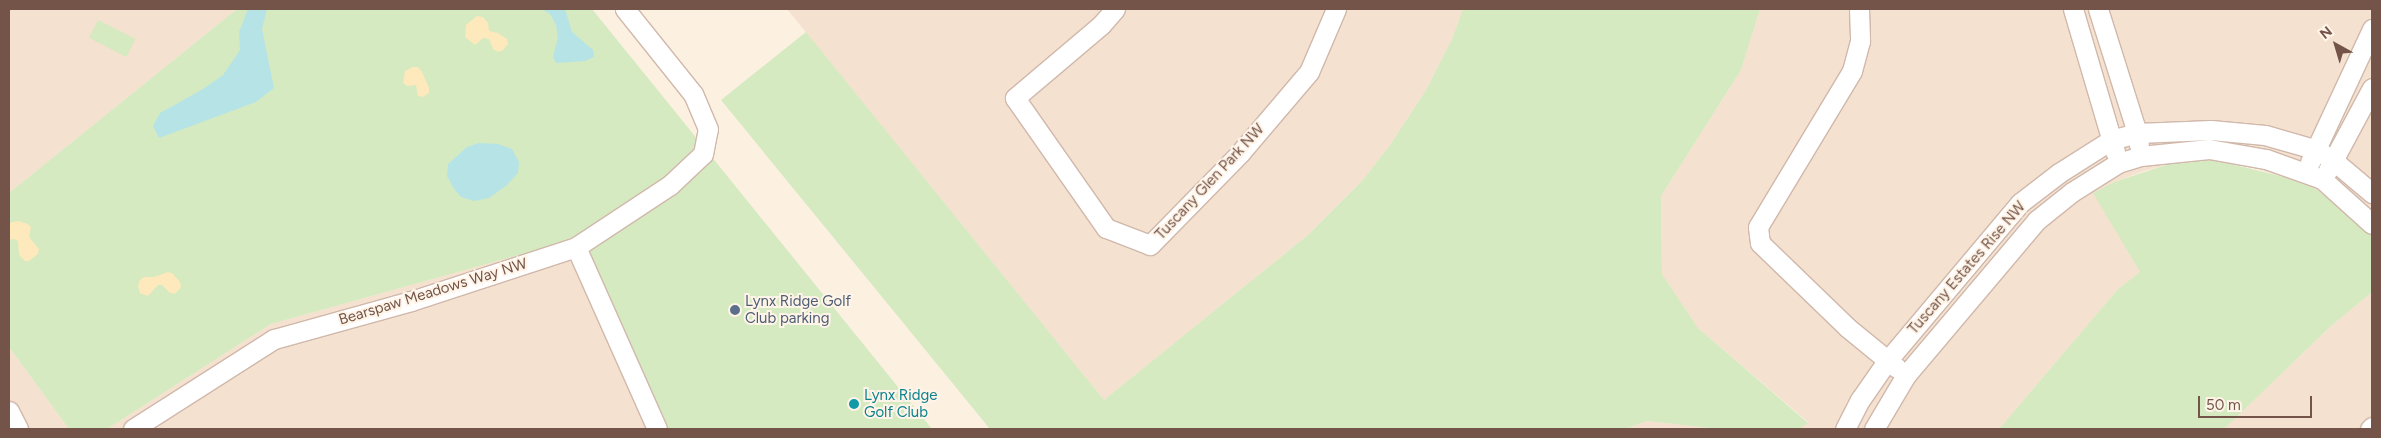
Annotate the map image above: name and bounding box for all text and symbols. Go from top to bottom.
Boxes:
north arrow [2311,20,2361,70]
text: N [2317,23,2336,43]
street label: Tuscany Glen Park NW [1152,120,1268,244]
street label: Tuscany Estates Rise NW [1904,198,2030,338]
street label: Bearspaw Meadows Way NW [337,255,529,329]
place label: Lynx Ridge Golf Club parking [745,292,851,327]
marker: Lynx Ridge Golf Club parking [729,304,741,316]
place label: Lynx Ridge Golf Club [864,386,937,421]
scale bar [2201,386,2315,418]
text: 50 m [2206,396,2241,414]
marker: Lynx Ridge Golf Club [848,398,860,410]

